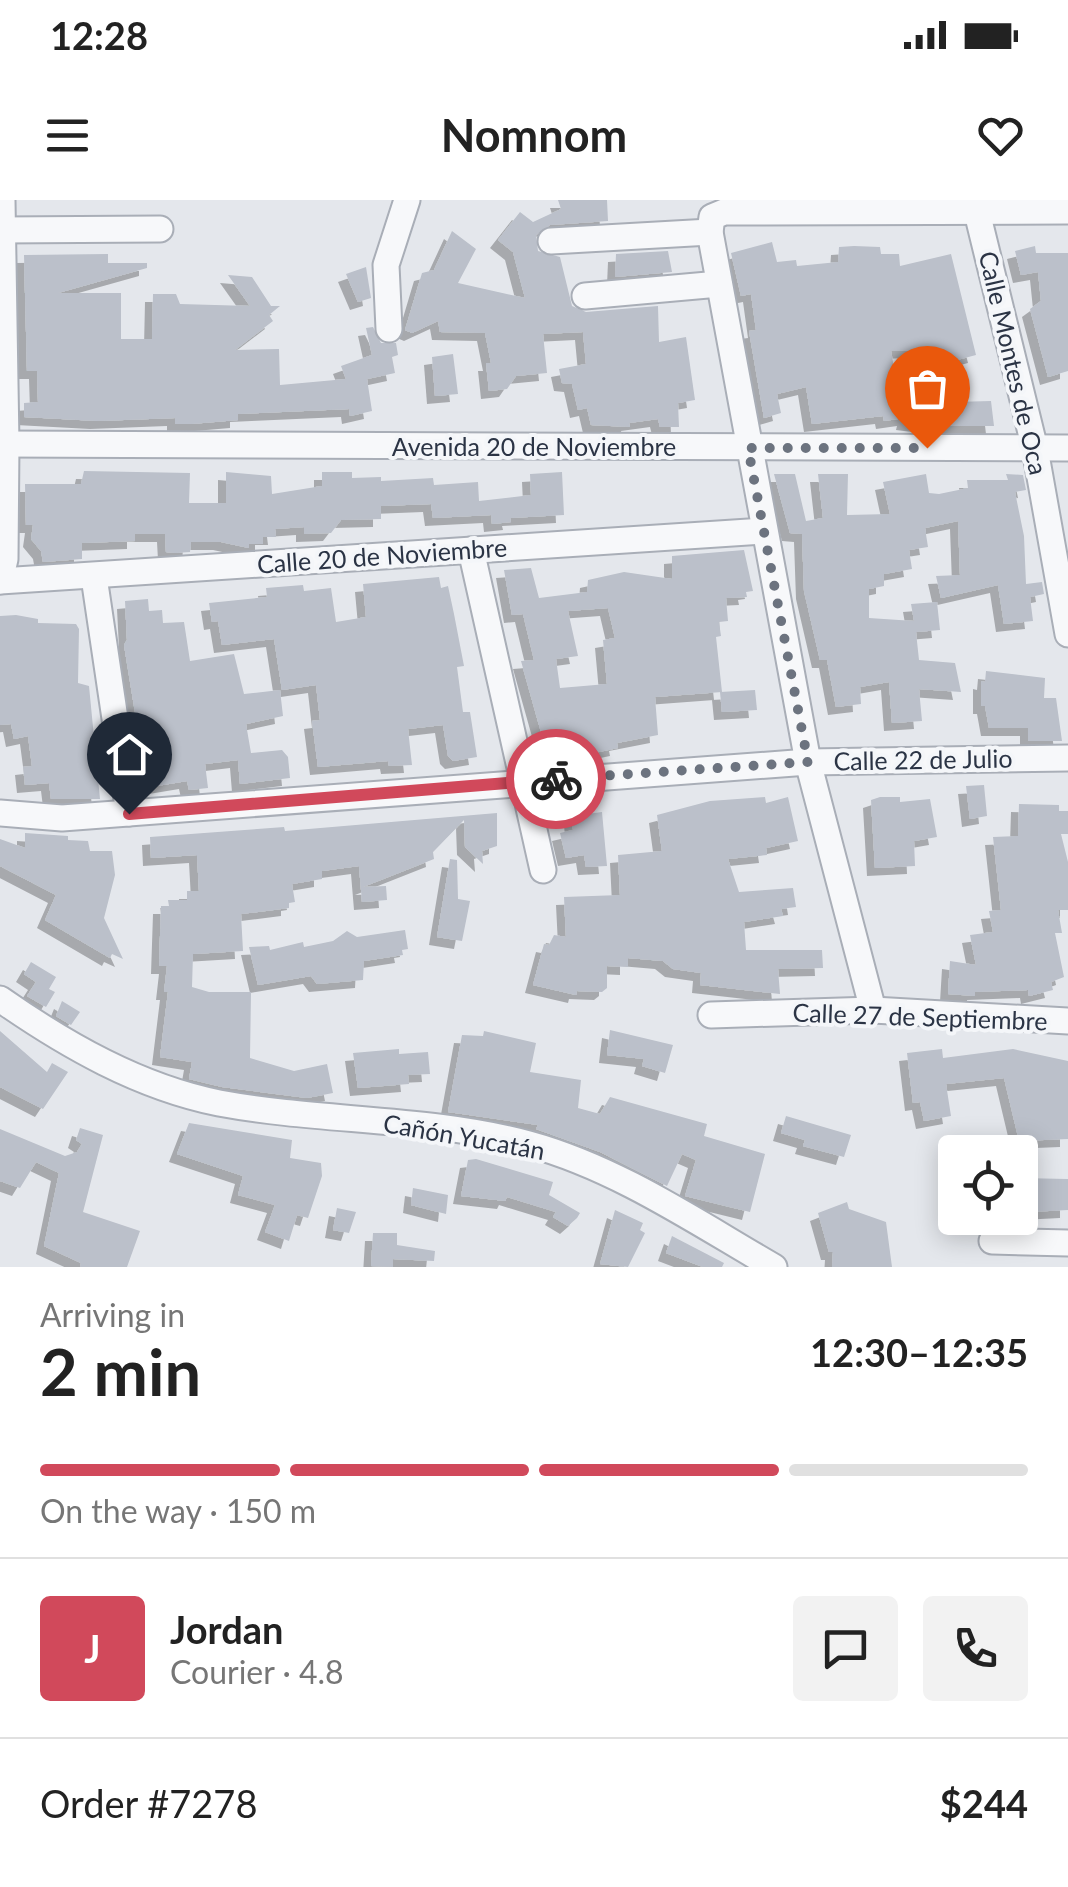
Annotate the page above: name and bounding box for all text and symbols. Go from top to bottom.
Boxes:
text: 12:28 [50,12,148,58]
icon: menu [40,108,95,163]
text: Nomnom [441,108,627,162]
icon: heart [973,108,1028,163]
street label: Calle Montes de Oca [974,248,1054,477]
pin [885,346,970,449]
icon: bag [900,361,955,416]
street label: Avenida 20 de Noviembre [392,431,676,461]
street label: Calle 20 de Noviembre [256,531,508,579]
pin [87,712,172,815]
icon: home [102,727,157,782]
courier [506,729,606,829]
street label: Calle 22 de Julio [833,742,1013,776]
icon: bike [529,752,584,807]
street label: Calle 27 de Septiembre [792,997,1048,1035]
street label: Cañón Yucatán [381,1107,547,1165]
map controls [938,1135,1038,1235]
button: locate [938,1135,1038,1235]
text: Arriving in [40,1295,185,1334]
text: 12:30–12:35 [810,1329,1028,1375]
text: 2 min [40,1332,201,1410]
text: On the way · 150 m [40,1491,316,1530]
button: chat [793,1596,898,1701]
button: phone [923,1596,1028,1701]
text: Jordan [170,1606,283,1652]
text: J [84,1625,101,1671]
text: Courier · 4.8 [170,1652,344,1691]
text: Order #7278 [40,1780,257,1826]
text: $244 [940,1780,1028,1826]

